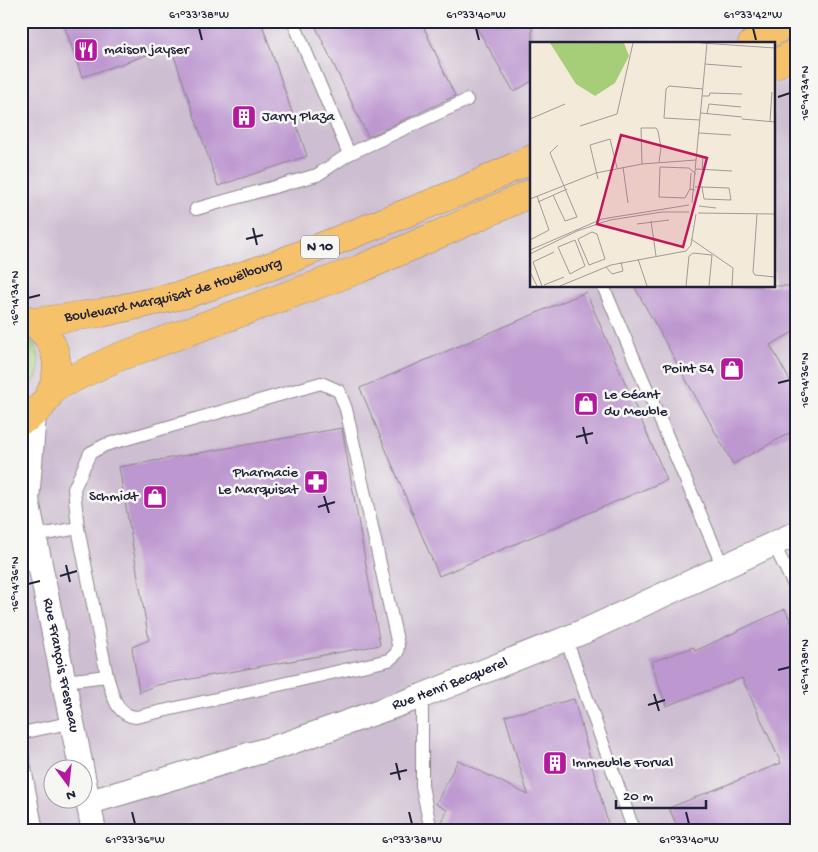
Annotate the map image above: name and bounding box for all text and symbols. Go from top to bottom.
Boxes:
text: 61°33'38"W [169,9,229,23]
text: 61°33'40"W [446,9,506,23]
text: 61°33'42"W [724,9,782,23]
restaurant icon: maison jayser [73,37,99,63]
place label: maison jayser [104,41,191,59]
inset map [530,42,776,288]
text: 16°14'34"N [799,66,813,121]
building icon: Jarry Plaza [231,104,257,130]
place label: Jarry Plaza [262,108,335,126]
road number: N 10 [301,236,339,258]
street label: Boulevard Marquisat de Houëlbourg [62,254,285,327]
text: 16°14'34"N [9,271,23,326]
text: 16°14'36"N [799,352,813,409]
shop icon: Point 54 [719,356,745,382]
place label: Point 54 [662,360,714,378]
place label: Le Géant du Meuble [604,386,668,421]
shop icon: Le Géant du Meuble [573,391,599,417]
place label: Pharmacie Le Marquisat [218,464,300,499]
pharmacy icon: Pharmacie Le Marquisat [303,469,329,495]
shop icon: Schmidt [142,484,168,510]
place label: Schmidt [89,488,140,506]
text: 16°14'36"N [9,556,23,613]
street label: Rue François Fresneau [38,597,83,734]
text: 16°14'38"N [799,639,813,696]
street label: Rue Henri Becquerel [390,654,510,715]
building icon: Immeuble Forval [542,750,568,776]
place label: Immeuble Forval [572,754,673,772]
north arrow [42,760,92,810]
scale bar [616,777,706,809]
text: N [64,785,77,804]
text: 20 m [623,788,653,806]
text: 61°33'36"W [105,834,165,848]
text: 61°33'38"W [382,834,442,848]
text: 61°33'40"W [659,834,719,848]

